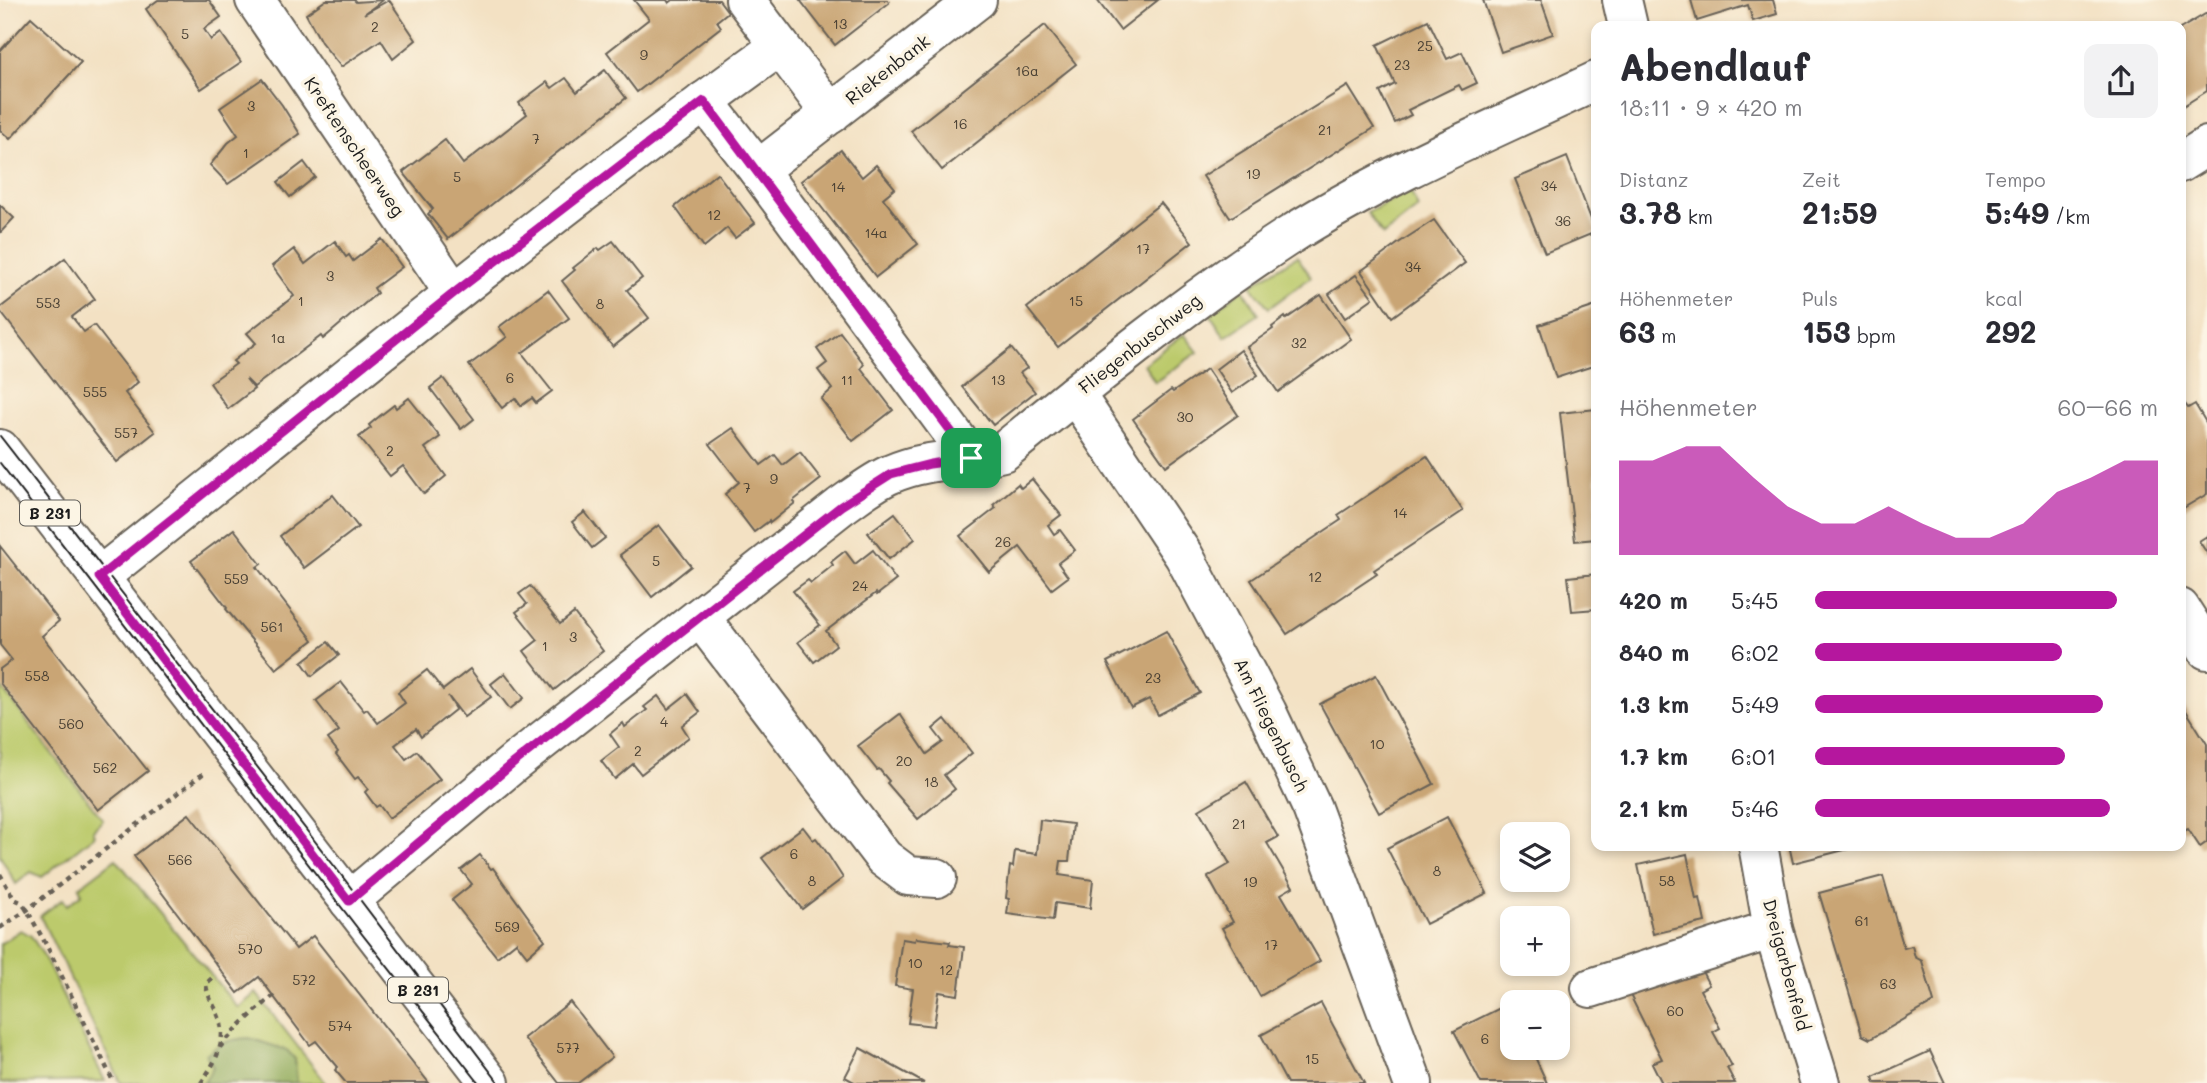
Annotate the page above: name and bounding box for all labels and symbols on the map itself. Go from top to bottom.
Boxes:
house number: 13 [833,14,847,33]
house number: 2 [371,17,379,36]
house number: 5 [181,24,189,43]
street label: Riekenbank [840,29,935,110]
house number: 25 [1417,36,1433,55]
house number: 9 [640,45,648,64]
house number: 23 [1394,55,1410,74]
house number: 16a [1015,61,1039,80]
street label: Kreftenscheerweg [299,72,410,221]
house number: 3 [247,96,255,115]
house number: 16 [953,114,967,133]
house number: 21 [1318,120,1332,139]
house number: 7 [532,129,540,148]
house number: 1 [243,143,249,162]
house number: 19 [1246,164,1260,183]
house number: 5 [453,167,461,186]
house number: 34 [1541,176,1558,195]
house number: 14 [831,177,846,196]
house number: 12 [707,205,721,224]
house number: 36 [1555,211,1571,230]
house number: 14a [864,223,888,242]
house number: 17 [1136,239,1150,258]
house number: 34 [1405,257,1422,276]
house number: 3 [326,266,334,285]
street label: Fliegenbuschweg [1073,288,1206,399]
house number: 1 [298,291,304,310]
house number: 15 [1069,291,1083,310]
house number: 553 [36,293,60,312]
house number: 8 [596,294,604,313]
house number: 1a [271,328,285,347]
house number: 32 [1291,333,1307,352]
house number: 6 [506,368,514,387]
house number: 11 [841,370,853,389]
house number: 13 [991,370,1005,389]
house number: 555 [83,382,107,401]
house number: 30 [1177,407,1194,426]
house number: 557 [114,423,138,442]
pin [941,428,1001,488]
house number: 2 [386,441,394,460]
house number: 9 [770,469,778,488]
house number: 7 [743,478,751,497]
road number: B 231 [20,500,80,526]
house number: 14 [1393,503,1408,522]
house number: 26 [995,532,1011,551]
house number: 5 [652,551,660,570]
house number: 12 [1308,567,1322,586]
house number: 559 [224,569,248,588]
house number: 24 [852,576,869,595]
house number: 561 [261,617,283,636]
house number: 3 [569,627,577,646]
house number: 1 [542,636,548,655]
street label: Am Fliegenbusch [1229,654,1315,796]
house number: 558 [25,666,49,685]
house number: 23 [1145,668,1161,687]
house number: 4 [660,712,669,731]
house number: 560 [58,714,84,733]
house number: 10 [1370,734,1385,753]
house number: 2 [634,741,642,760]
house number: 20 [896,751,913,770]
house number: 562 [93,758,117,777]
house number: 18 [924,772,938,791]
house number: 21 [1232,814,1246,833]
house number: 6 [790,844,798,863]
house number: 566 [167,850,193,869]
house number: 8 [1433,861,1441,880]
house number: 8 [808,871,816,890]
house number: 58 [1659,871,1675,890]
house number: 19 [1243,872,1257,891]
street label: Dreigarbenfeld [1758,896,1816,1033]
house number: 61 [1855,911,1869,930]
house number: 569 [495,917,519,936]
house number: 17 [1264,935,1278,954]
house number: 570 [238,939,263,958]
house number: 10 [908,953,923,972]
house number: 12 [939,960,953,979]
house number: 572 [292,970,316,989]
house number: 63 [1880,974,1896,993]
road number: B 231 [388,978,448,1002]
house number: 60 [1666,1001,1684,1020]
house number: 574 [328,1016,353,1035]
house number: 6 [1481,1029,1489,1048]
house number: 577 [556,1038,580,1057]
house number: 15 [1305,1049,1319,1068]

